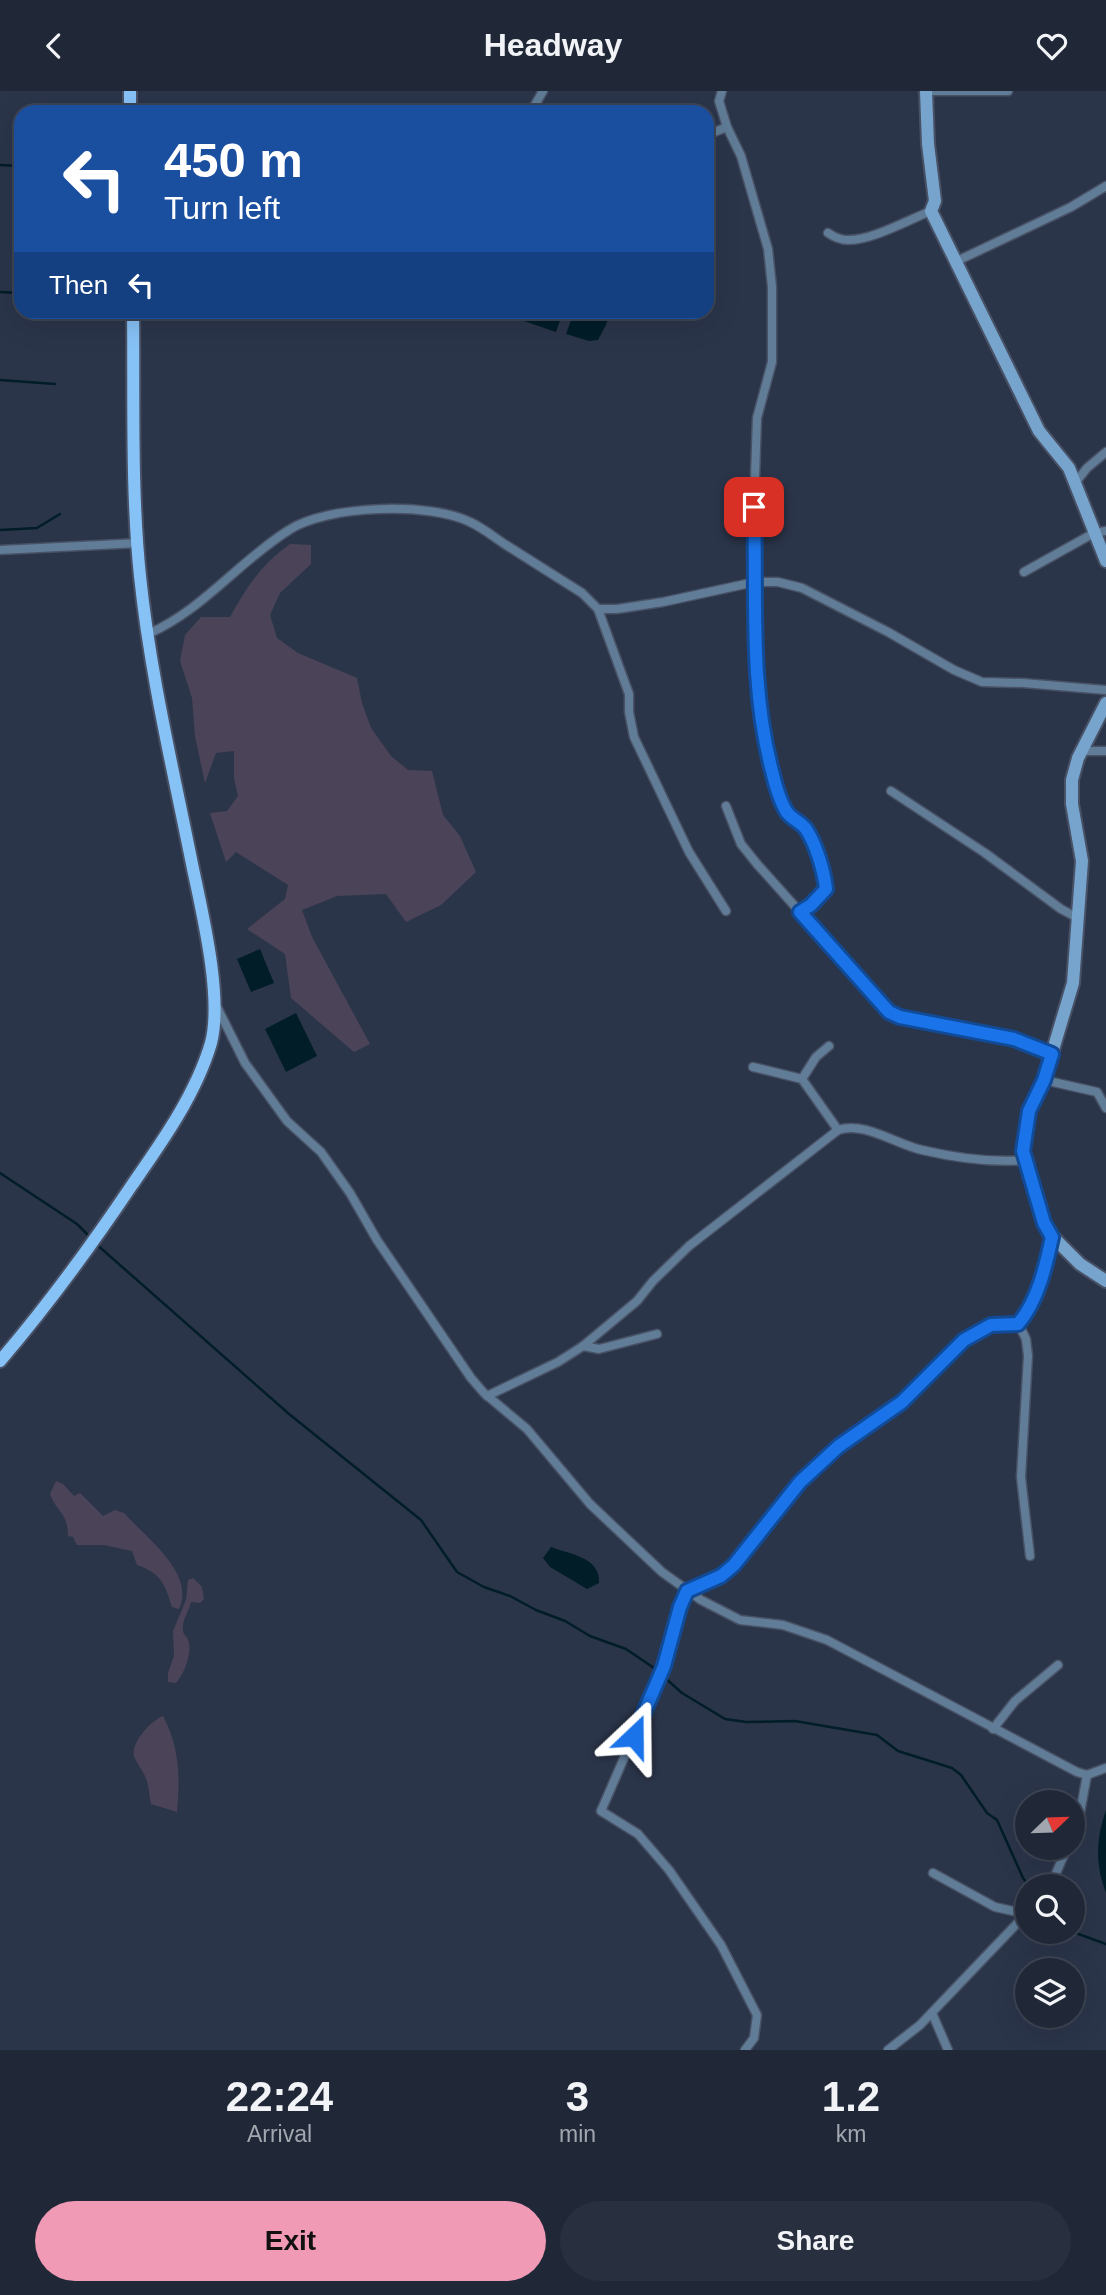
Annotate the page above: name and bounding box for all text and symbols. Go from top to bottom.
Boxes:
icon: back [35,27,73,65]
text: Headway [484,27,622,63]
icon: heart [1033,27,1071,65]
icon: left [49,133,140,224]
text: 450 m [164,133,303,187]
text: Turn left [164,190,280,226]
icon: left [122,266,160,304]
text: Then [49,270,108,300]
pin [724,477,784,537]
icon: arrive [735,488,773,526]
position arrow [597,1699,671,1773]
north arrow [1015,1790,1085,1860]
map controls [1015,1790,1085,2028]
button: search [1015,1874,1085,1944]
button: layers [1015,1958,1085,2028]
text: 22:24 [226,2073,333,2120]
text: 3 [566,2073,589,2120]
text: 1.2 [822,2073,880,2120]
text: Arrival [247,2121,312,2147]
text: min [559,2121,596,2147]
text: km [836,2121,866,2147]
button: Exit [35,2201,546,2281]
button: Share [560,2201,1071,2281]

